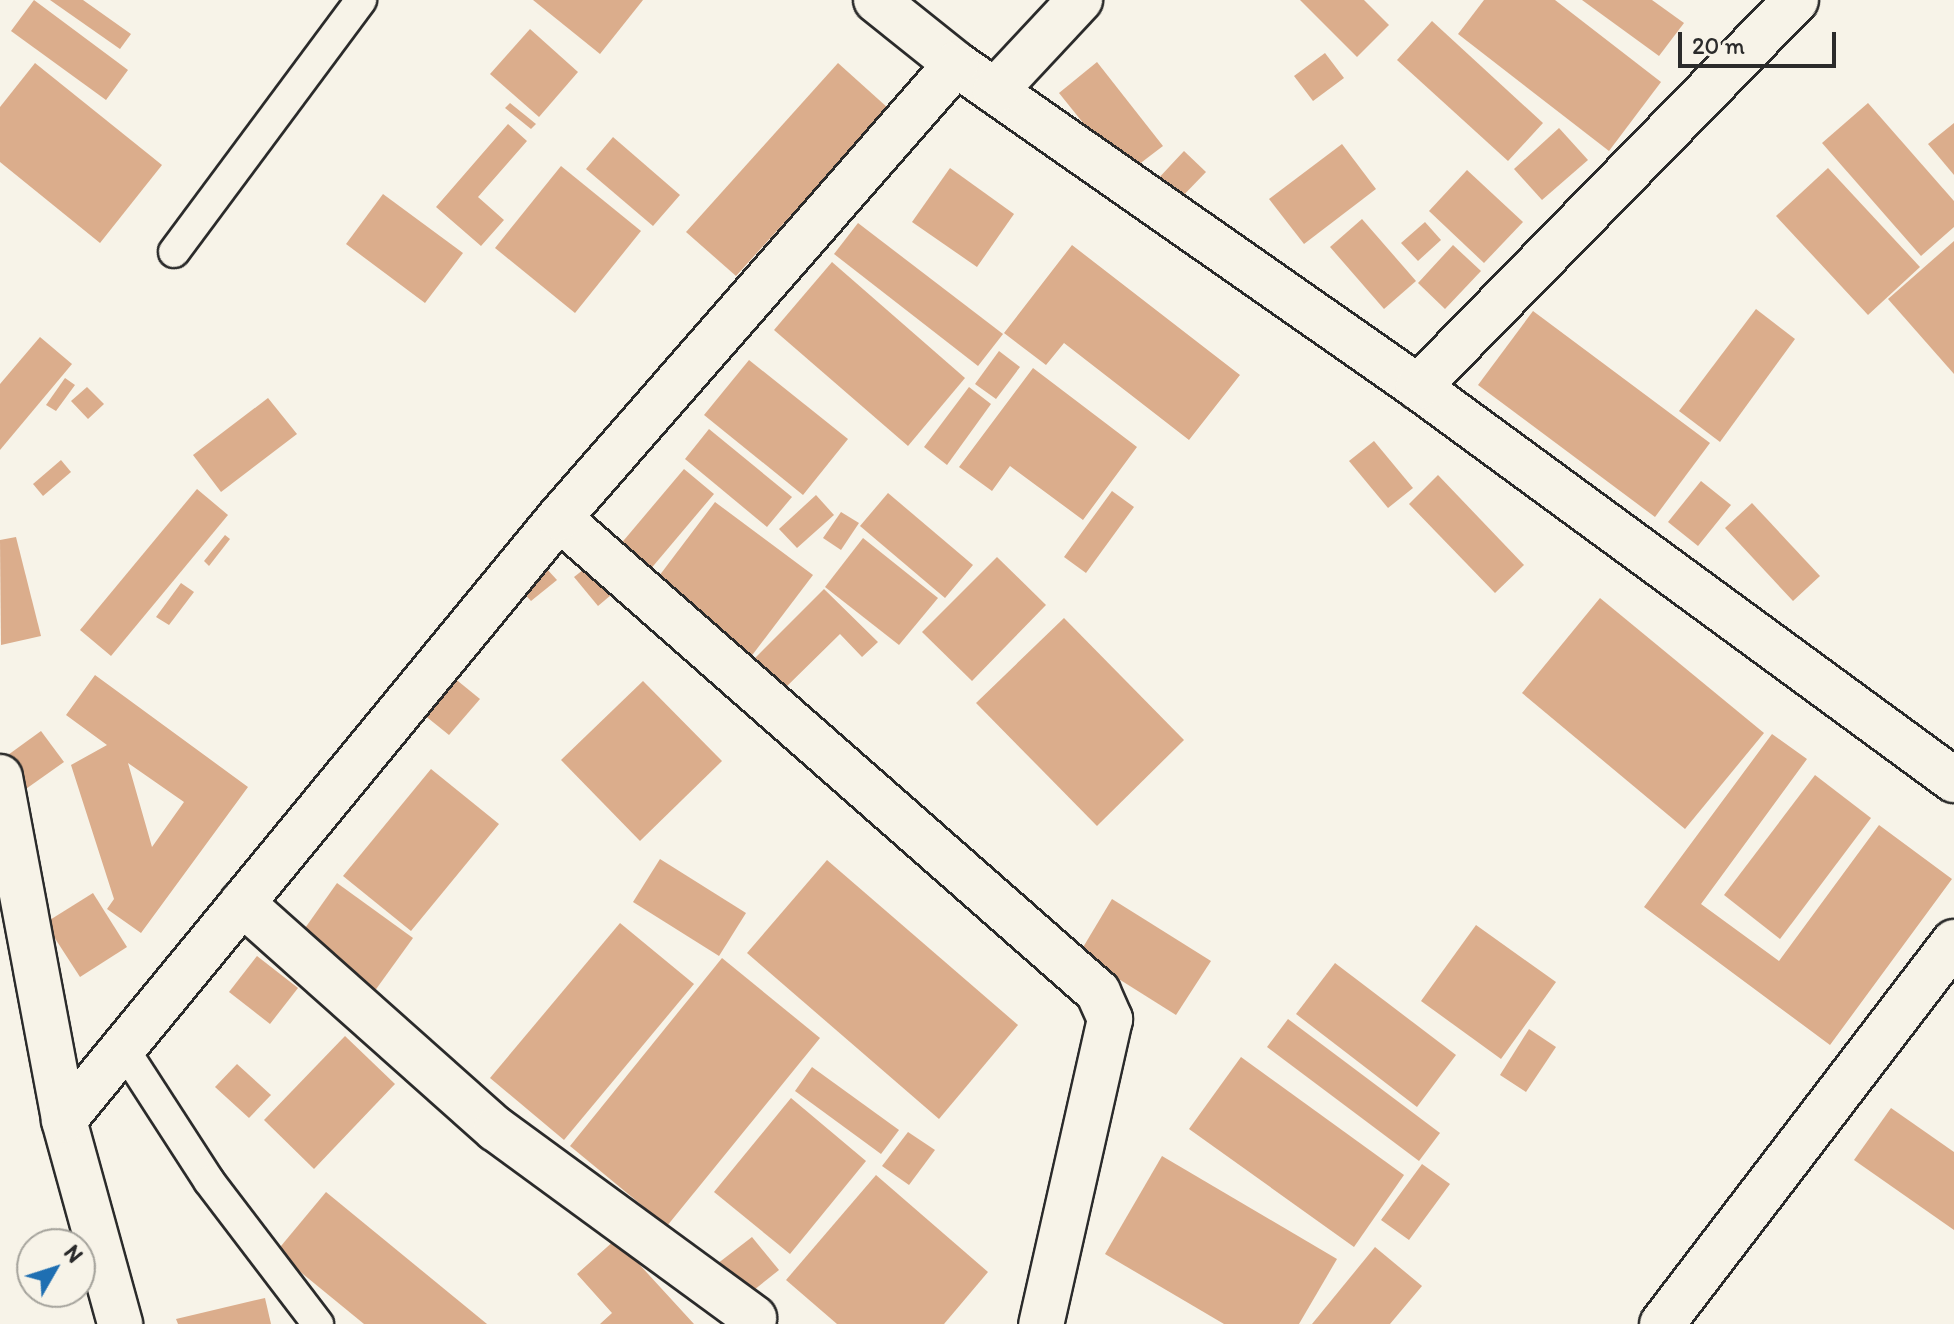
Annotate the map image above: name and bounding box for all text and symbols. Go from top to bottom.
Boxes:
scale bar [1682,16,1840,66]
text: 20 m [1692,31,1745,60]
north arrow [16,1228,96,1308]
text: N [58,1240,89,1268]

